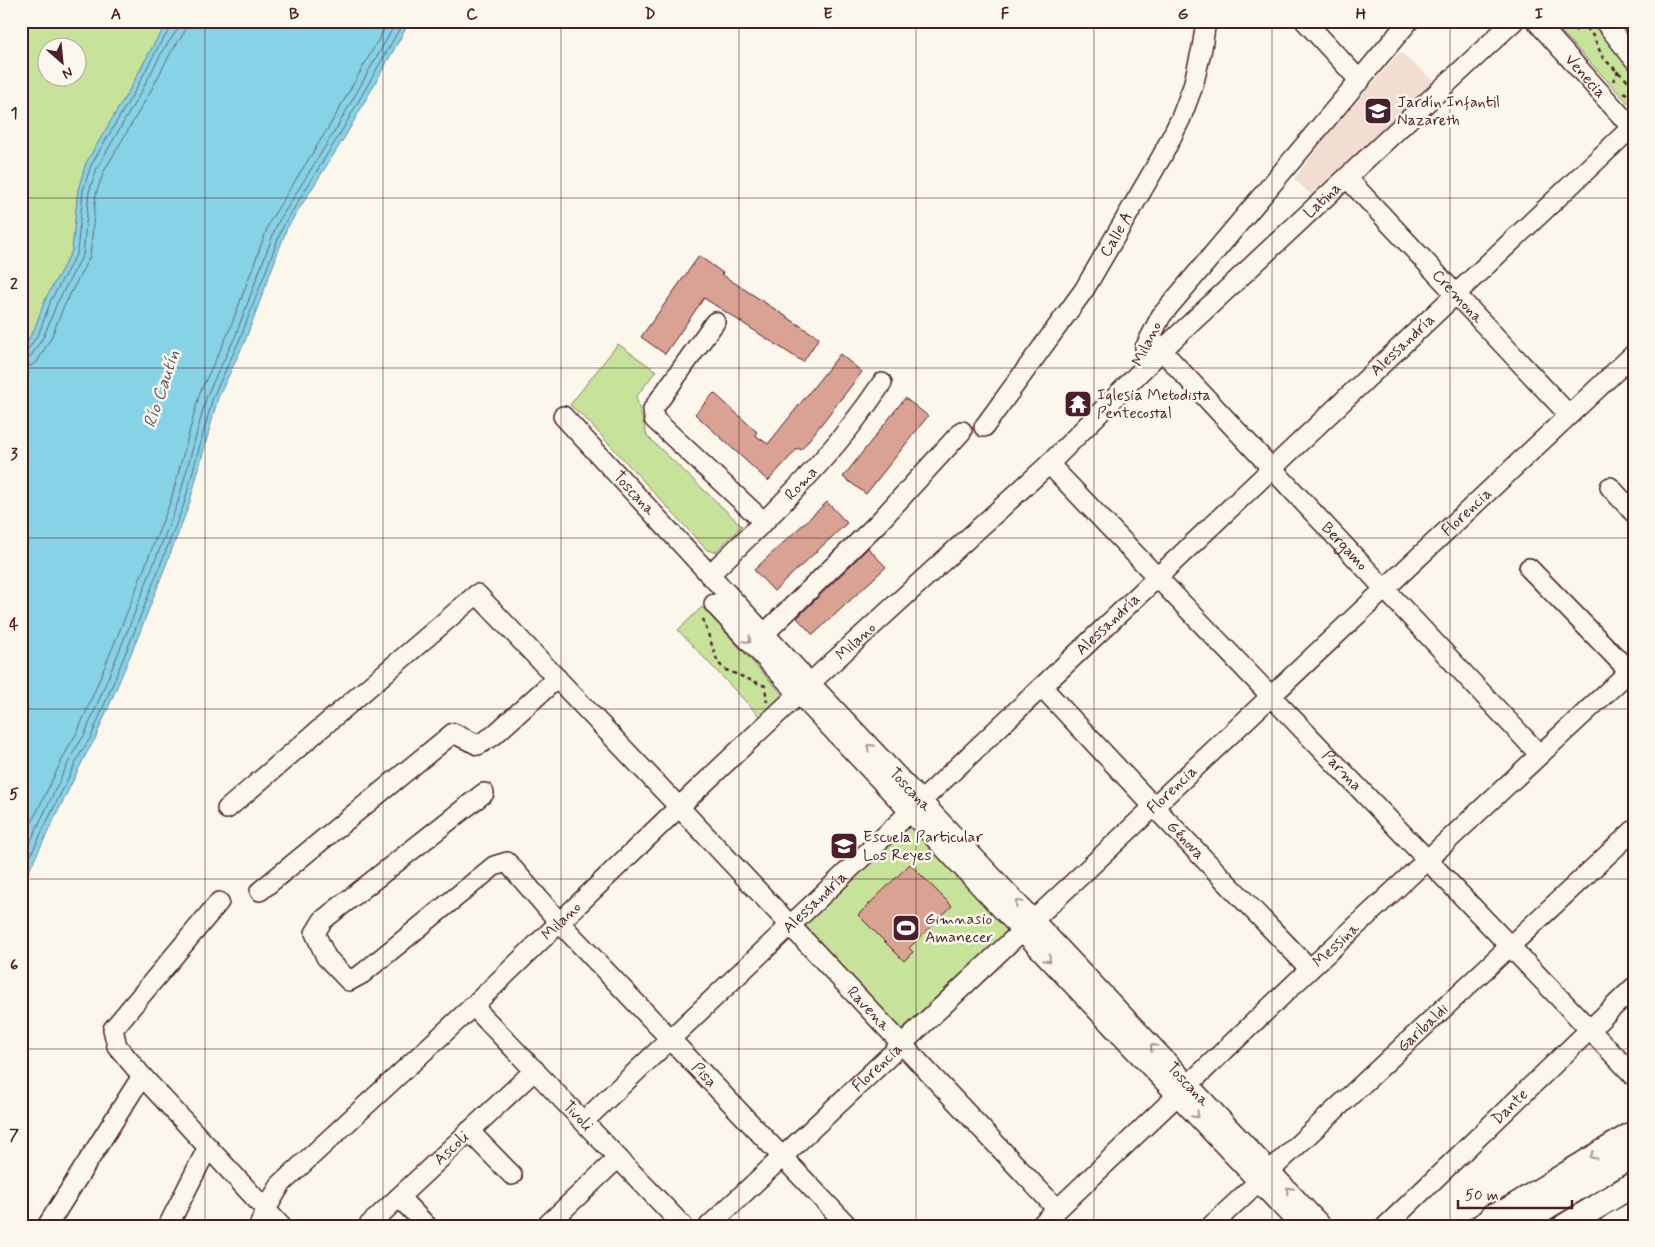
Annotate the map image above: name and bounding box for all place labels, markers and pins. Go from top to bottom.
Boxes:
place label: Jardín Infantil Nazareth [1397,92,1500,131]
school or university icon: Jardín Infantil Nazareth [1363,96,1393,126]
place label: Iglesia Metodista Pentecostal [1097,385,1211,424]
temple icon: Iglesia Metodista Pentecostal [1063,389,1093,419]
place label: Escuela Particular Los Reyes [863,827,983,866]
school or university icon: Escuela Particular Los Reyes [829,831,859,861]
place label: Gimnasio Amanecer [925,909,994,948]
sports icon: Gimnasio Amanecer [891,913,921,943]

